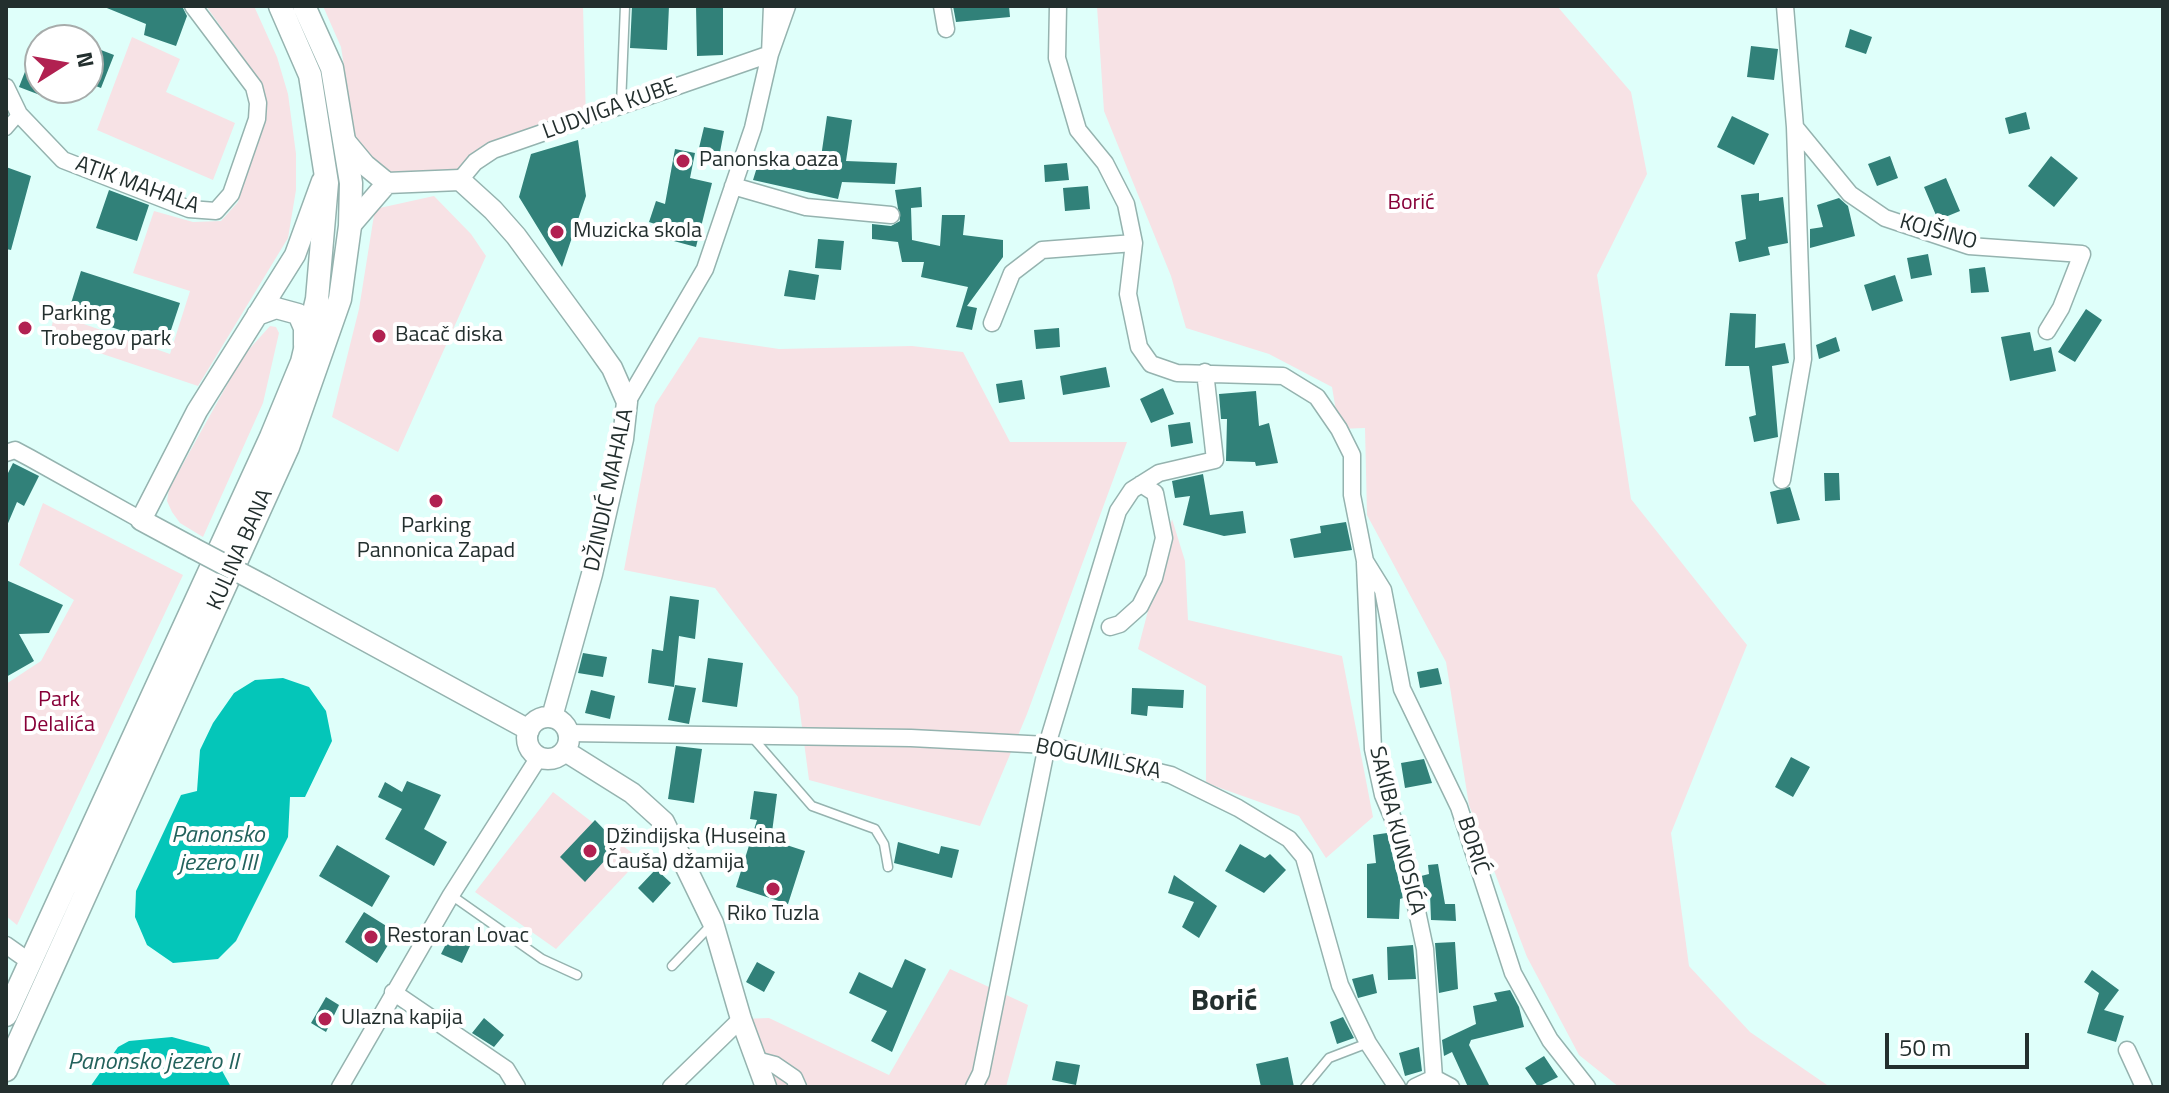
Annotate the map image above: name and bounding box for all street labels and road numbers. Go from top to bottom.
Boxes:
street label: LUDVIGA KUBE [539,74,681,146]
street label: ATIK MAHALA [72,151,202,221]
street label: KOJŠINO [1896,209,1980,257]
street label: DŽINDIĆ MAHALA [580,406,640,574]
street label: KULINA BANA [203,485,279,615]
street label: BOGUMILSKA [1033,734,1163,786]
street label: SAKIBA KUNOSIĆA [1362,744,1430,918]
street label: BORIĆ [1450,814,1494,878]

